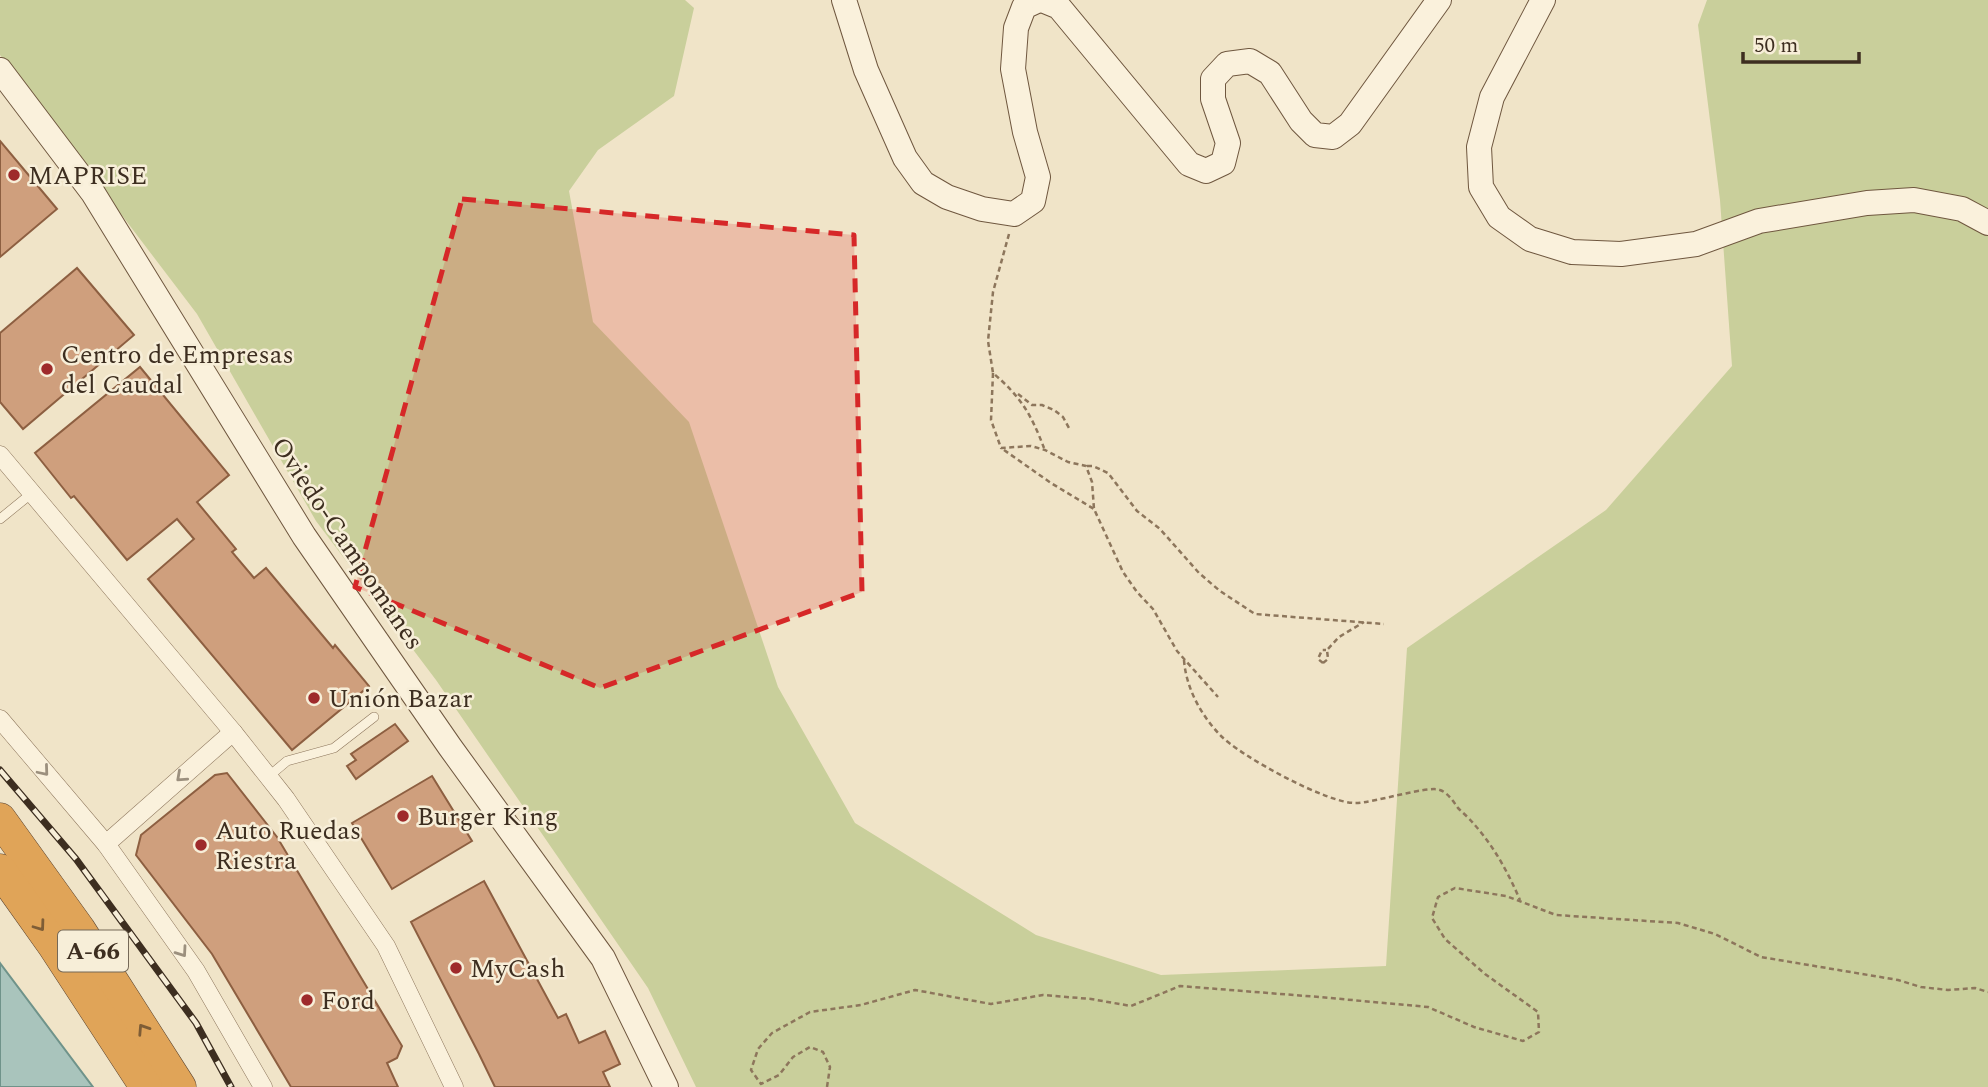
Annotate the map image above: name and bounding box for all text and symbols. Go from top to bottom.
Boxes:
scale bar [1743,21,1858,65]
text: 50 m [1754,30,1798,62]
place label: MAPRISE [28,156,147,196]
marker: MAPRISE [6,167,22,183]
place label: Centro de Empresas del Caudal [61,335,294,405]
marker: Centro de Empresas del Caudal [39,361,55,377]
street label: Oviedo-Campomanes [261,429,434,658]
place label: Unión Bazar [328,679,472,719]
marker: Unión Bazar [306,690,322,706]
one-way arrow [36,763,48,776]
one-way arrow [177,769,190,782]
place label: Burger King [417,797,558,837]
marker: Burger King [395,808,411,824]
place label: Auto Ruedas Riestra [215,811,361,881]
marker: Auto Ruedas Riestra [193,837,209,853]
one-way arrow [32,918,44,931]
road number: A-66 [58,931,128,972]
one-way arrow [174,944,187,957]
place label: MyCash [470,949,565,989]
marker: MyCash [448,960,464,976]
place label: Ford [321,981,375,1021]
marker: Ford [299,992,315,1008]
one-way arrow [139,1024,152,1037]

